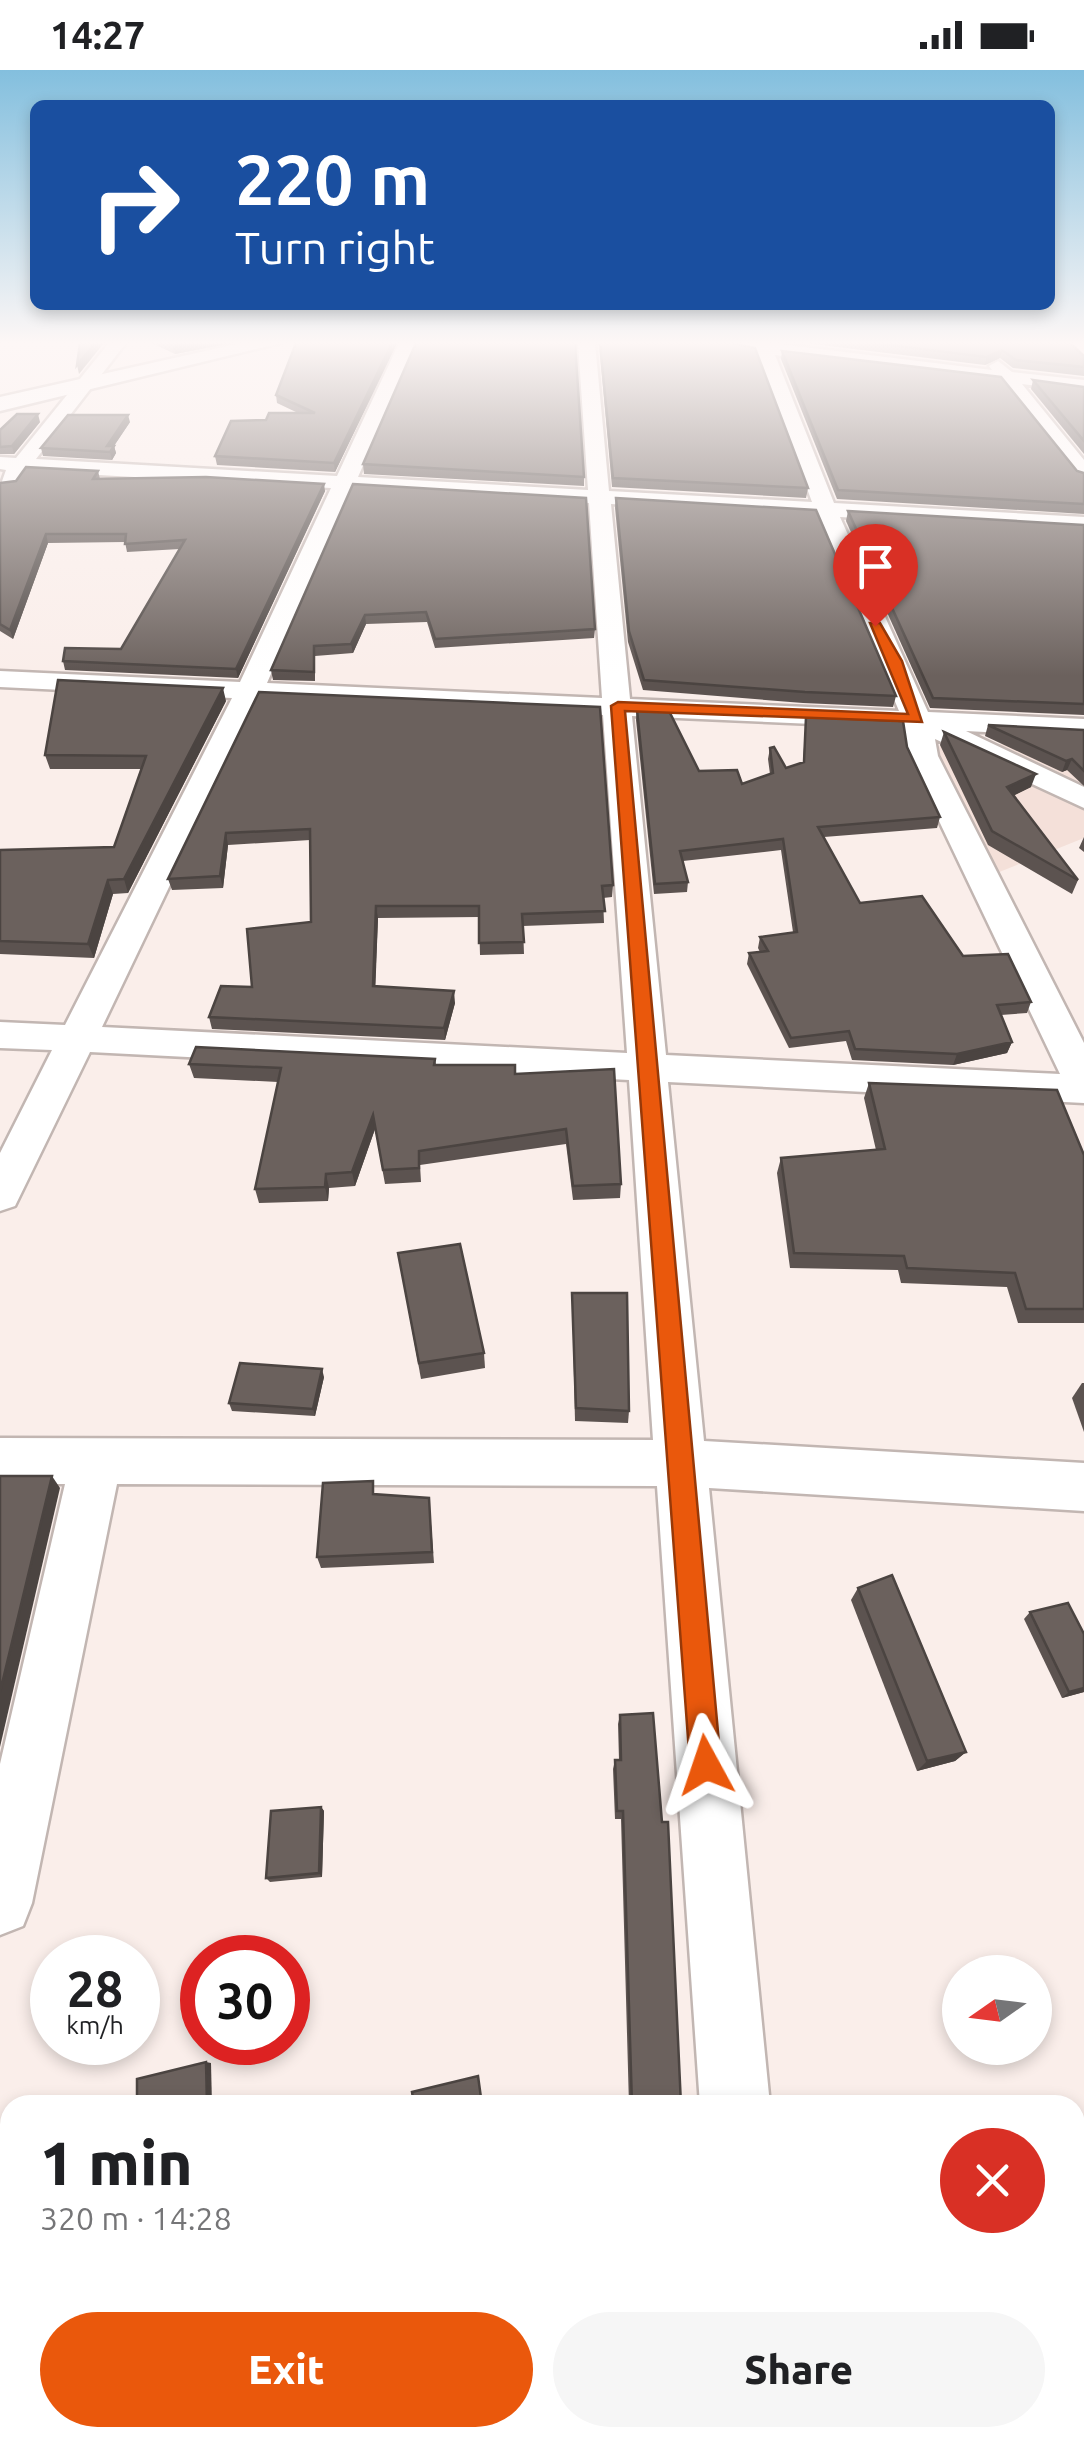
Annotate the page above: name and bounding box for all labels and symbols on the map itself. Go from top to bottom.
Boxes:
pin [833,524,918,627]
position arrow [654,1713,758,1817]
speed limit sign: 30 [180,1935,310,2065]
north arrow [942,1955,1052,2065]

